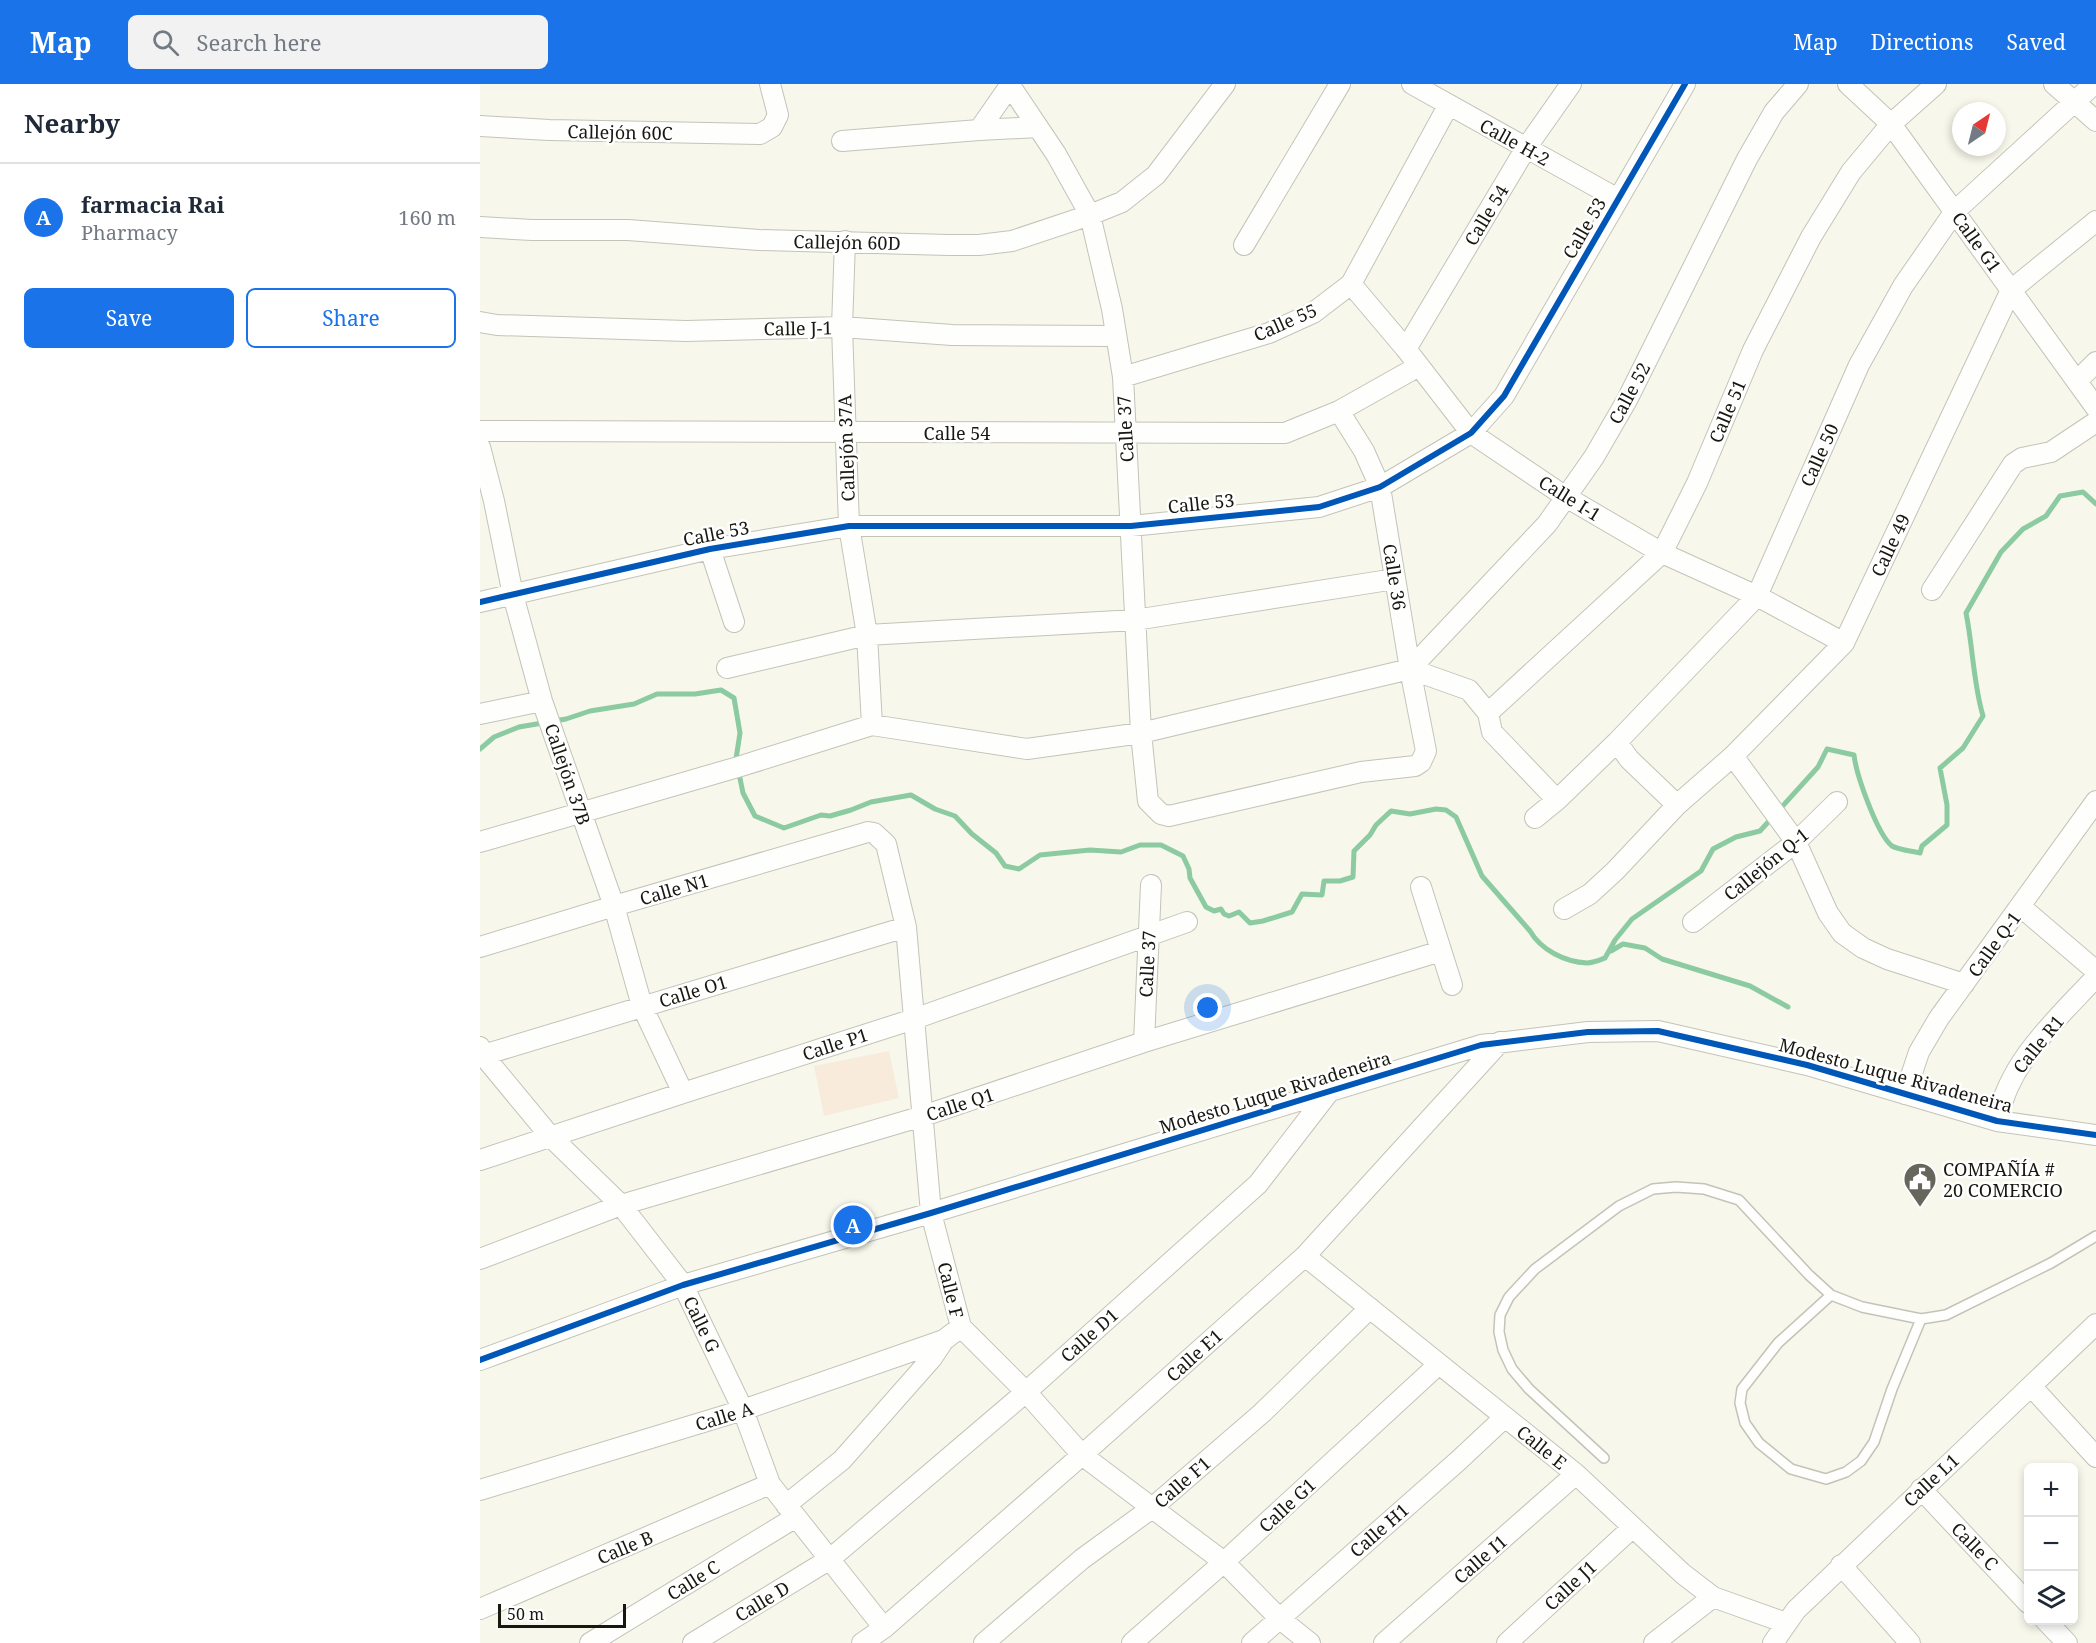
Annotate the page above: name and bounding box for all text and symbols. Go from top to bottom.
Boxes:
search box [128,15,548,69]
text: Map [30,23,92,61]
icon: search [149,26,182,59]
text: Search here [197,27,321,57]
text: Map [1793,28,1838,56]
text: Directions [1871,28,1973,56]
text: Saved [2006,28,2066,56]
north arrow [1952,102,2006,156]
text: Nearby [24,105,120,141]
street label: Calle H-2 [1476,113,1554,171]
street label: Callejón 60C [567,119,673,145]
street label: Calle 54 [1459,180,1513,250]
text: farmacia Rai [81,189,224,219]
street label: Calle 53 [1557,193,1611,263]
text: A [36,204,51,231]
text: 160 m [398,204,456,231]
street label: Calle G1 [1947,207,2007,277]
text: Pharmacy [81,219,178,246]
street label: Callejón 60D [793,229,901,255]
button: Save [24,288,234,348]
button: Share [246,288,456,348]
street label: Calle 55 [1250,297,1320,347]
street label: Calle J-1 [763,315,833,341]
street label: Calle 52 [1603,358,1655,428]
street label: Calle 51 [1703,376,1751,446]
street label: Callejón 37A [832,394,860,502]
street label: Calle 37 [1111,395,1139,463]
street label: Calle 50 [1794,420,1844,490]
street label: Calle 54 [924,421,990,445]
street label: Calle I-1 [1534,470,1606,526]
street label: Calle 53 [1167,488,1235,518]
street label: Calle 49 [1865,510,1915,580]
street label: Calle 53 [681,515,751,551]
street label: Calle 36 [1378,542,1412,612]
street label: Callejón 37B [539,720,597,828]
street label: Callejón Q-1 [1718,822,1814,906]
street label: Calle N1 [637,868,711,910]
street label: Calle Q-1 [1962,906,2026,982]
street label: Calle 37 [1133,930,1161,998]
street label: Calle O1 [656,969,730,1013]
your location [1193,993,1222,1022]
street label: Calle R1 [2007,1010,2069,1078]
street label: Calle P1 [799,1022,871,1066]
street label: Modesto Luque Rivadeneira [1777,1032,2015,1118]
street label: Modesto Luque Rivadeneira [1156,1045,1394,1139]
street label: Calle Q1 [923,1082,997,1126]
place label: COMPAÑÍA # 20 COMERCIO [1943,1157,2063,1202]
public building icon: COMPAÑÍA # 20 COMERCIO [1902,1161,1938,1208]
pin: A [834,1202,872,1248]
street label: Calle F [932,1259,970,1321]
street label: Calle G [678,1292,726,1356]
street label: Calle D1 [1055,1303,1123,1367]
street label: Calle E1 [1161,1323,1227,1387]
street label: Calle A [692,1396,756,1436]
street label: Calle E [1512,1419,1572,1475]
street label: Calle L1 [1898,1448,1964,1512]
street label: Calle F1 [1149,1451,1215,1513]
map controls [2024,1463,2078,1625]
button: + [2024,1463,2078,1517]
street label: Calle G1 [1253,1472,1321,1538]
street label: Calle H1 [1344,1498,1414,1562]
street label: Calle C [1946,1517,2004,1575]
button: − [2024,1517,2078,1571]
street label: Calle B [593,1525,657,1569]
street label: Calle I1 [1448,1529,1512,1589]
street label: Calle C [662,1555,724,1605]
street label: Calle J1 [1539,1555,1601,1615]
button: layers [2024,1571,2078,1625]
street label: Calle D [730,1575,794,1627]
scale bar [498,1601,626,1628]
text: 50 m [507,1603,544,1625]

